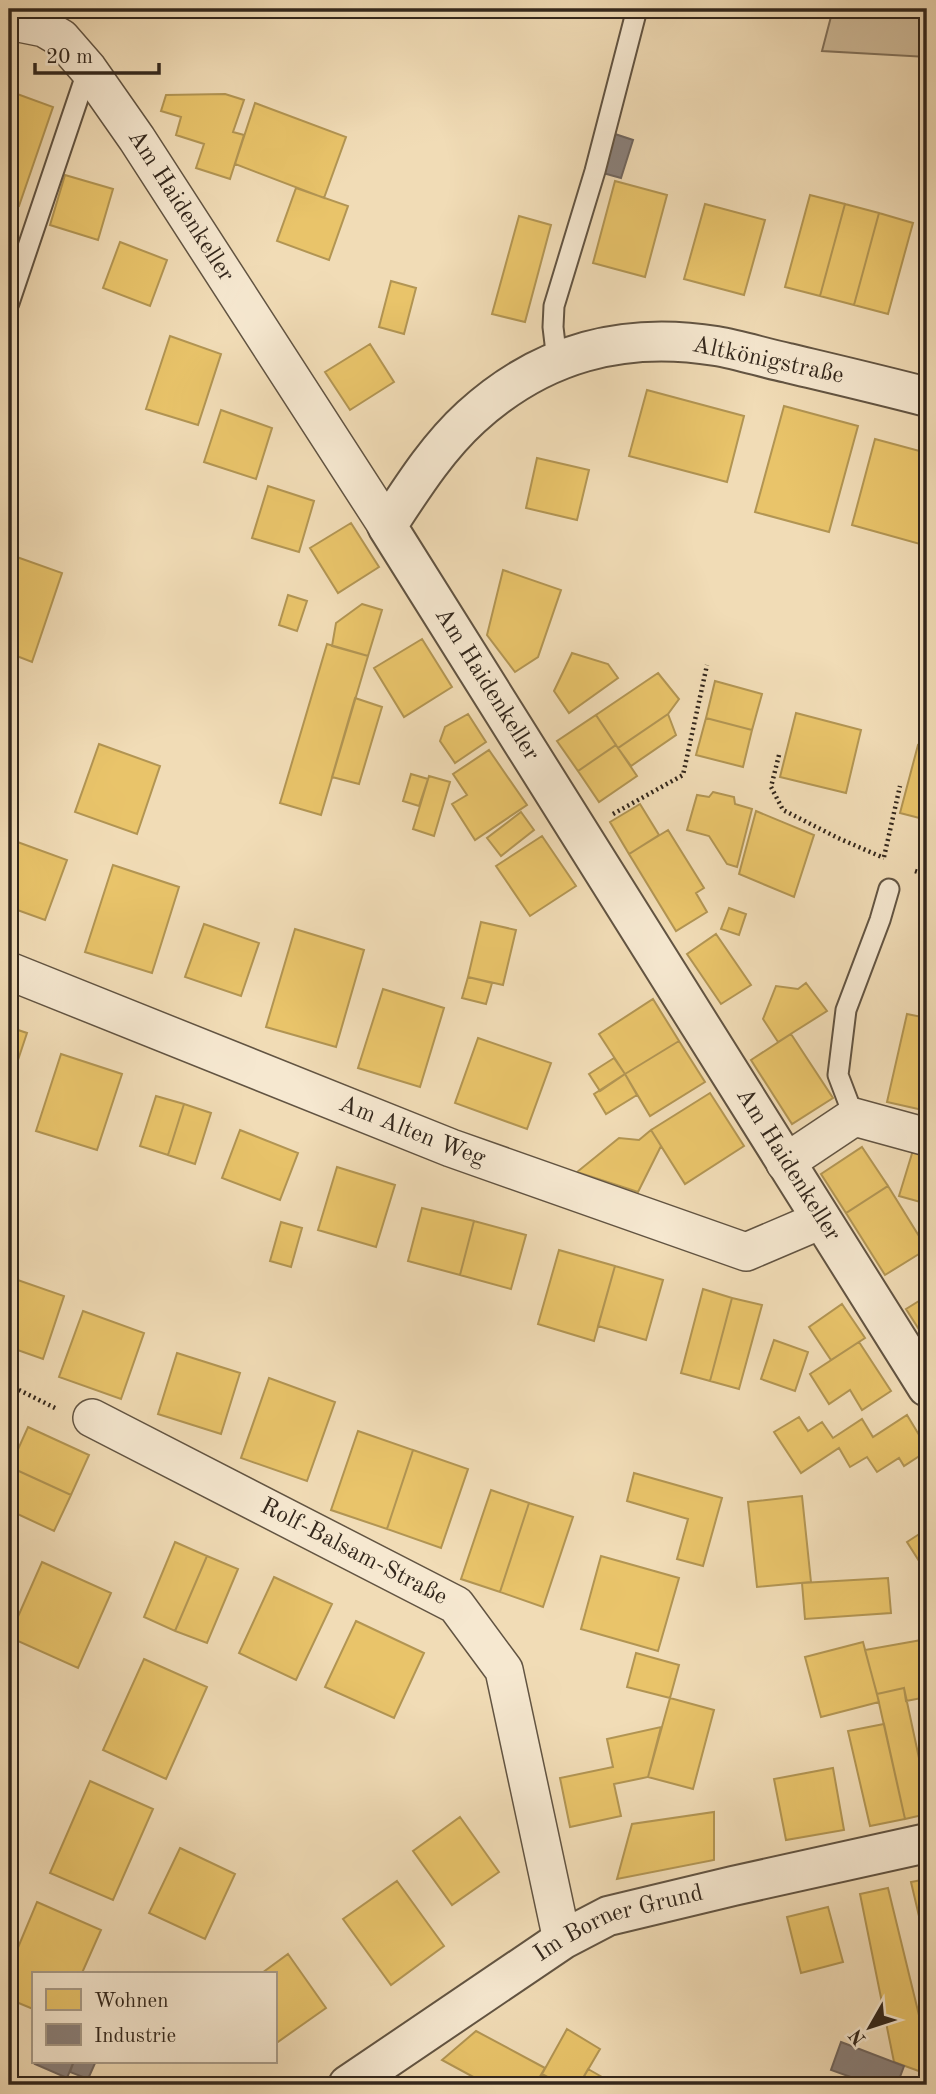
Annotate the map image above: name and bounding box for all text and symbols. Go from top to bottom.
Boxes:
scale bar [35,32,159,76]
text: 20 m [46,47,93,68]
street label: Am Haidenkeller [123,126,238,287]
street label: Altkönigstraße [690,333,846,389]
street label: Am Haidenkeller [430,604,543,765]
street label: Am Haidenkeller [731,1084,845,1246]
street label: Am Alten Weg [335,1092,489,1171]
street label: Rolf-Balsam-Straße [256,1495,451,1610]
street label: Im Borner Grund [530,1882,706,1967]
legend [32,1972,276,2062]
text: Wohnen [94,1991,169,2012]
north arrow [834,1993,904,2062]
text: N [846,2024,871,2048]
text: Industrie [94,2026,176,2047]

